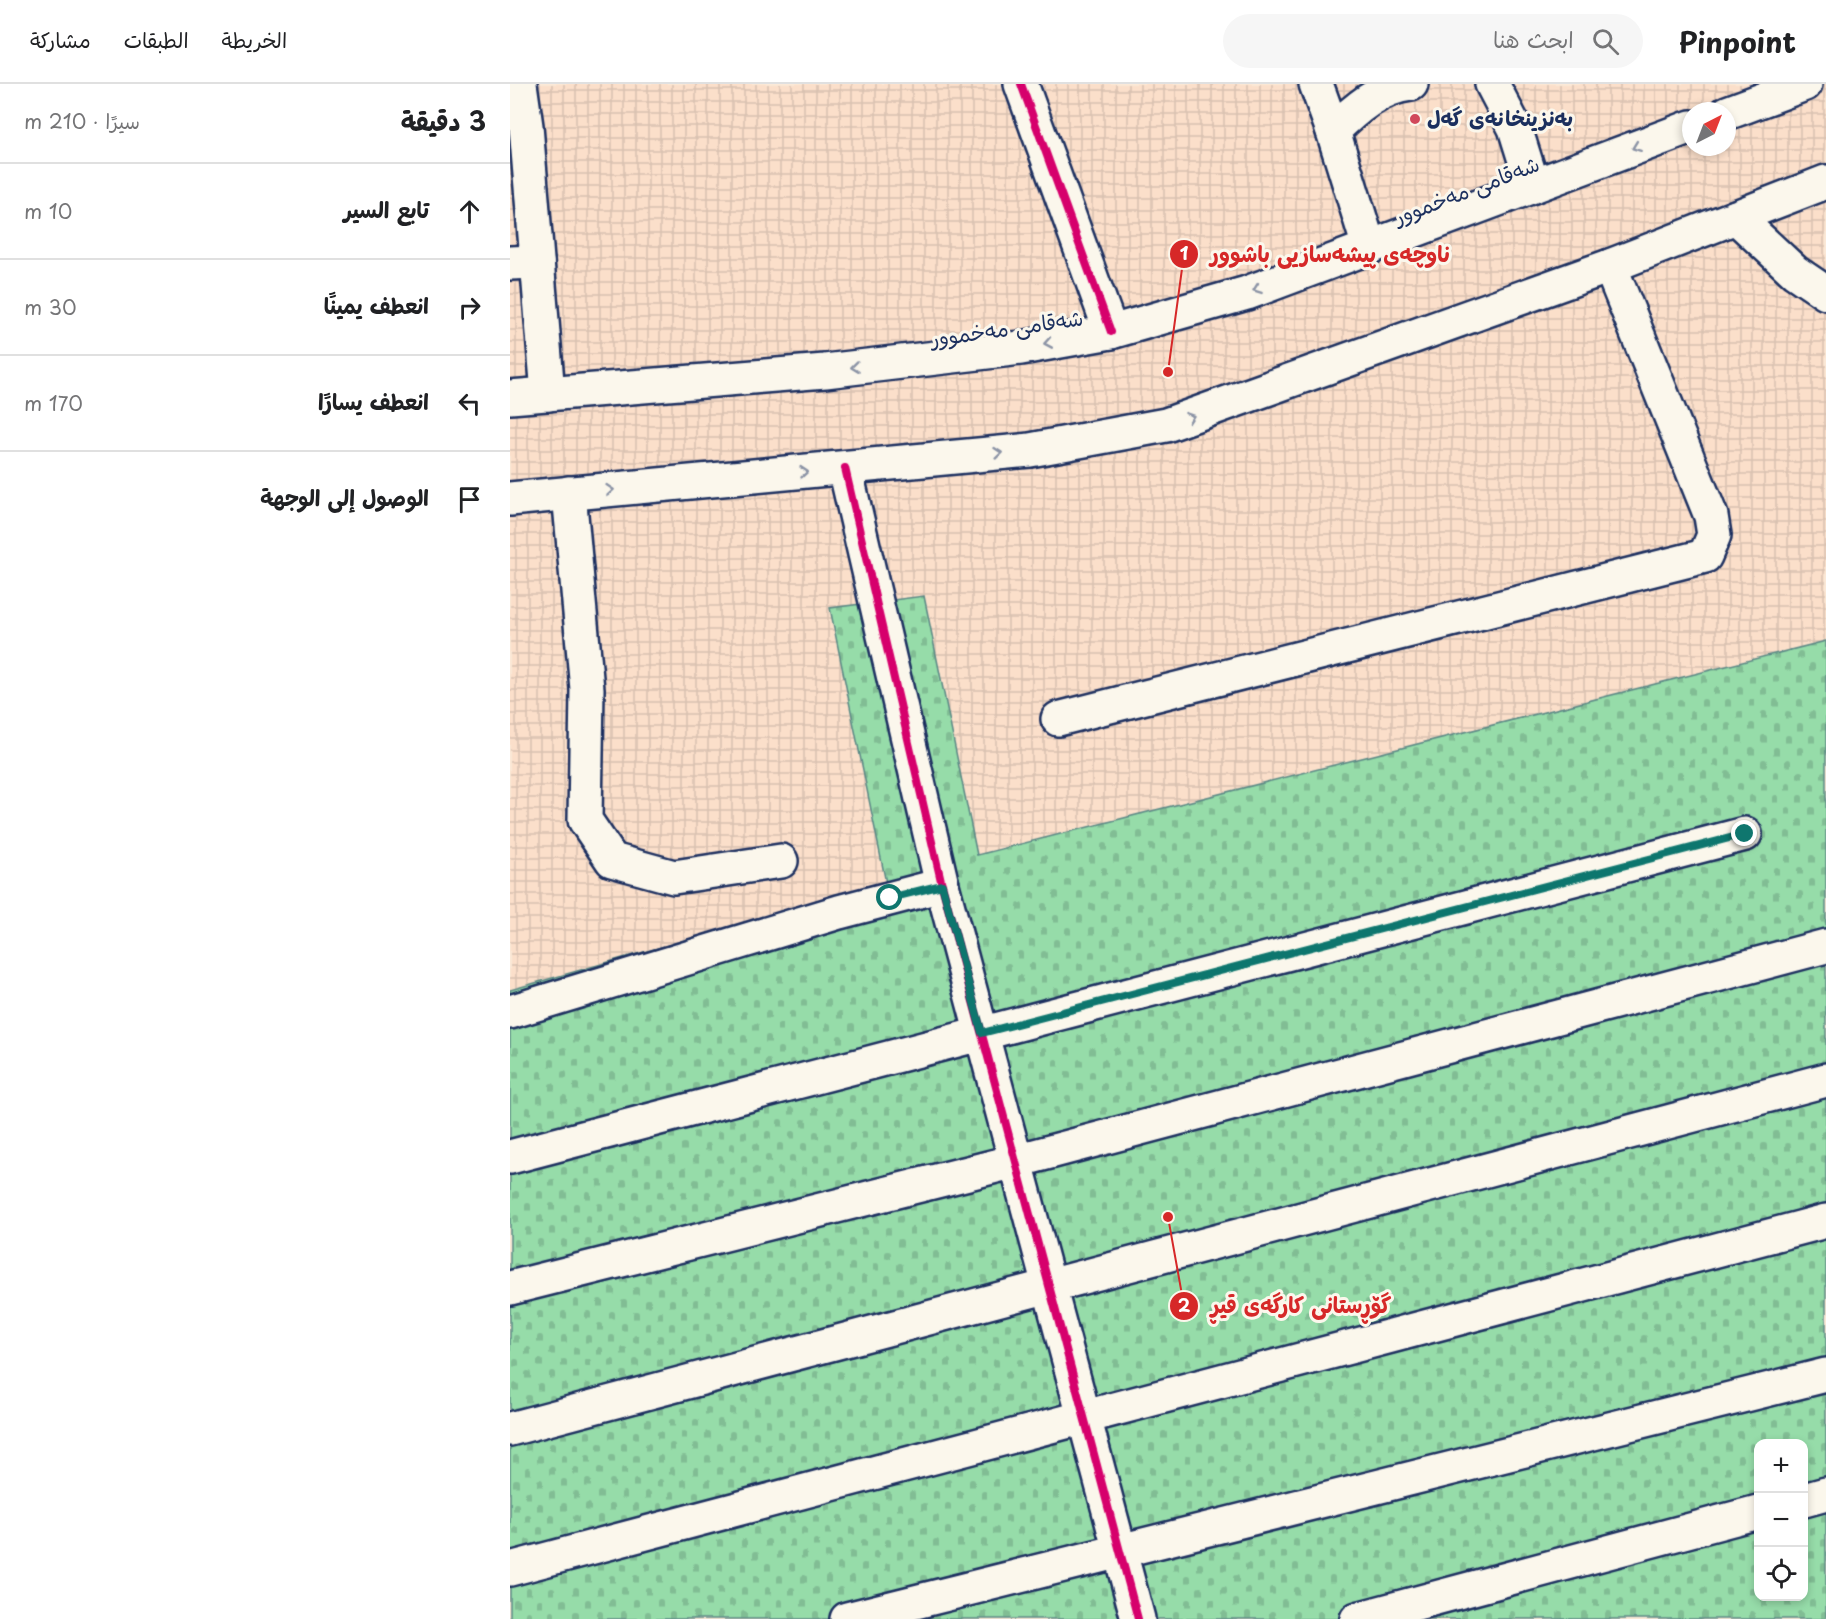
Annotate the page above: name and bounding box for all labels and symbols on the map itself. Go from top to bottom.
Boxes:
place label: بەنزینخانەی گەل [1427,101,1573,133]
north arrow [1682,102,1736,156]
marker: بەنزینخانەی گەل [1408,112,1422,126]
one-way arrow [1631,140,1642,153]
street label: شەقامی مەخموور [1387,147,1544,232]
callout: ناوچەی پیشەسازیی باشوور [1169,234,1462,274]
text: ناوچەی پیشەسازیی باشوور [1208,236,1450,269]
text: 1 [1180,239,1189,266]
one-way arrow [1252,282,1263,294]
street label: شەقامی مەخموور [927,300,1085,354]
one-way arrow [1043,336,1053,349]
one-way arrow [850,361,859,373]
one-way arrow [1184,411,1194,424]
one-way arrow [994,447,1003,460]
one-way arrow [800,466,809,479]
one-way arrow [606,484,615,497]
route end [1731,820,1757,846]
route start [876,884,902,910]
callout: گۆڕستانی کارگەی قیڕ [1169,1286,1403,1326]
text: گۆڕستانی کارگەی قیڕ [1209,1287,1392,1324]
text: 2 [1178,1291,1191,1318]

